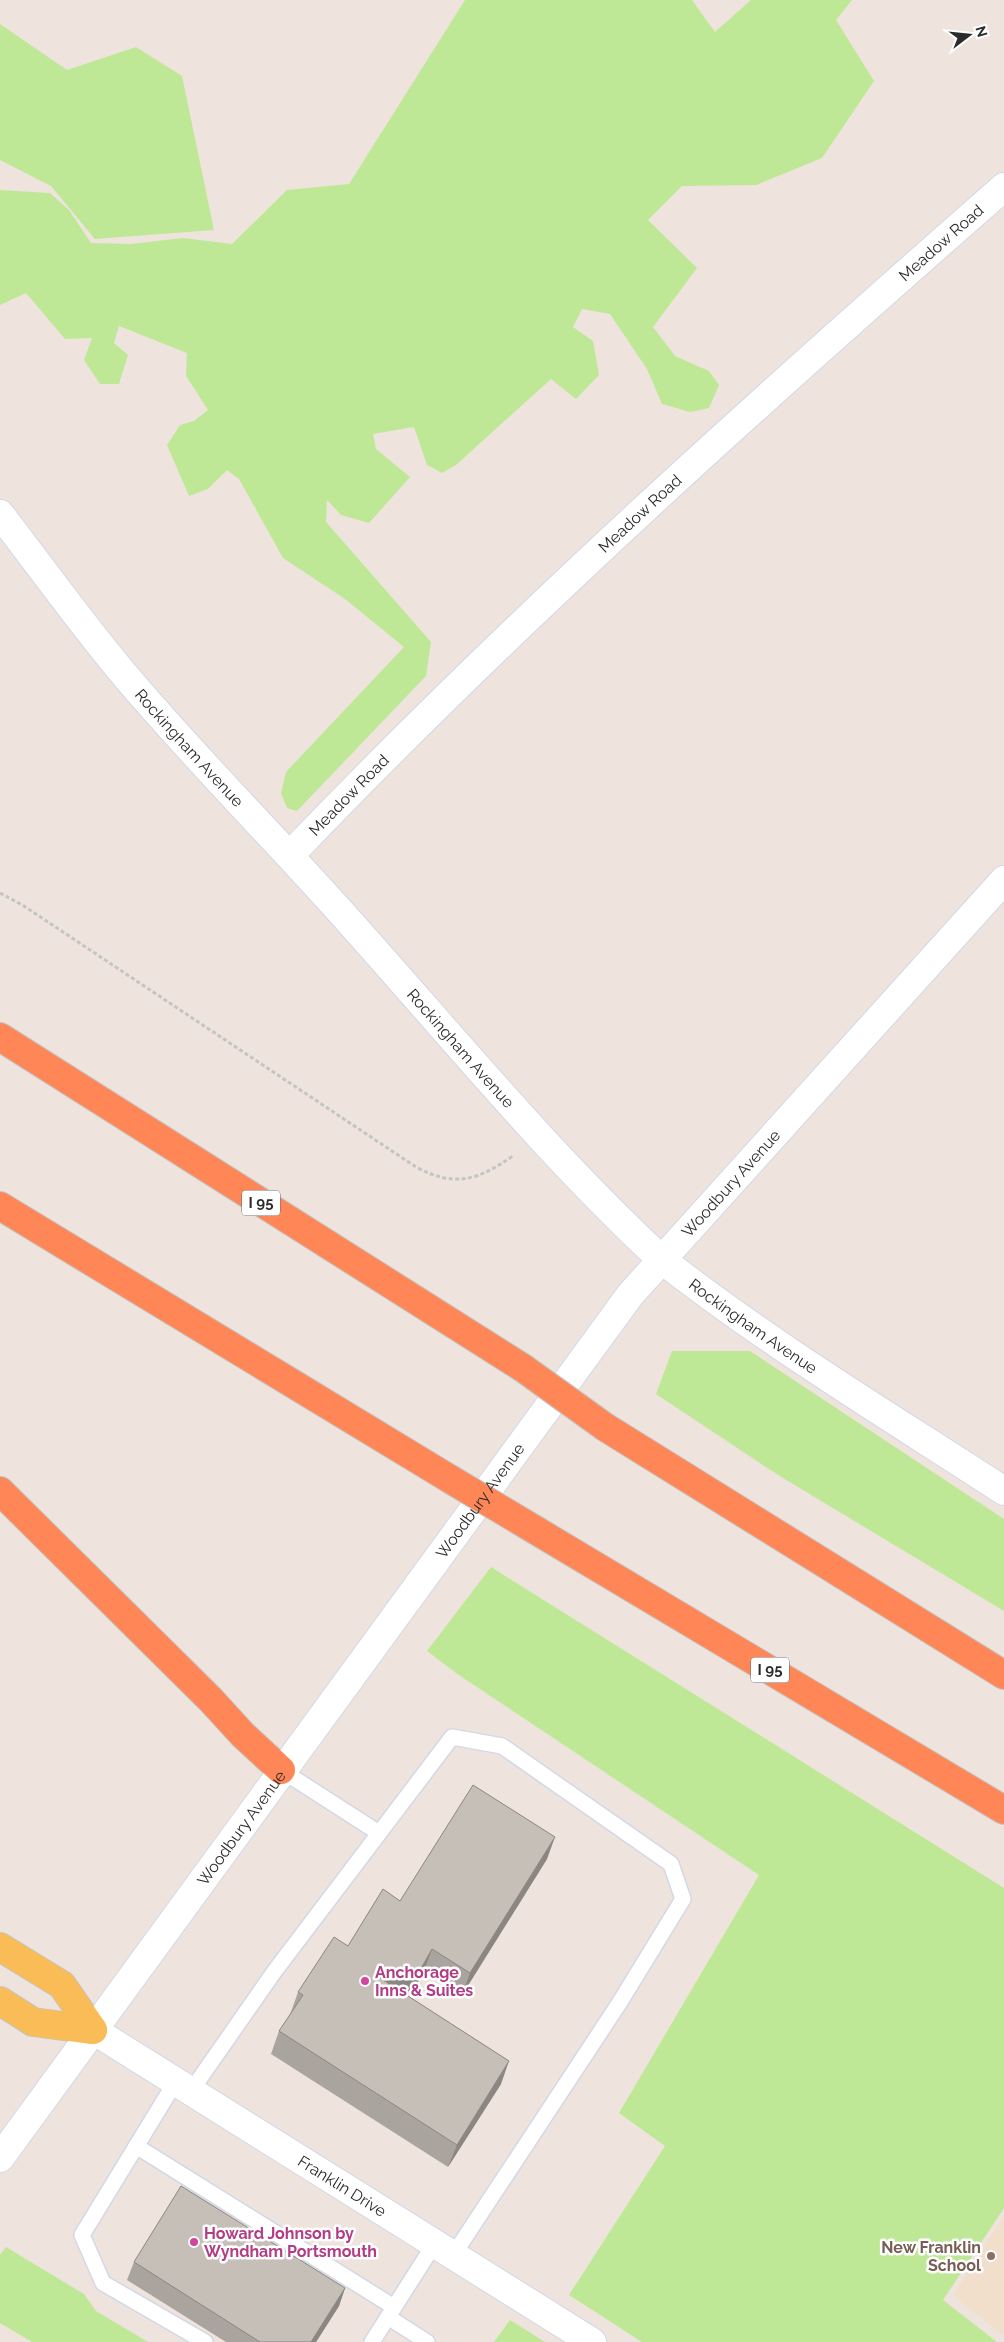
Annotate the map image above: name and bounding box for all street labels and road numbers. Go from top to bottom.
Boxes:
street label: Meadow Road [895,201,987,285]
street label: Meadow Road [595,471,686,557]
street label: Rockingham Avenue [131,685,247,811]
street label: Meadow Road [305,751,393,840]
street label: Rockingham Avenue [403,985,518,1112]
street label: Woodbury Avenue [678,1126,784,1241]
road number: I 95 [242,1190,280,1216]
street label: Rockingham Avenue [685,1275,821,1378]
street label: Woodbury Avenue [432,1440,529,1562]
road number: I 95 [751,1658,789,1682]
street label: Woodbury Avenue [193,1767,290,1889]
street label: Franklin Drive [294,2152,390,2221]

